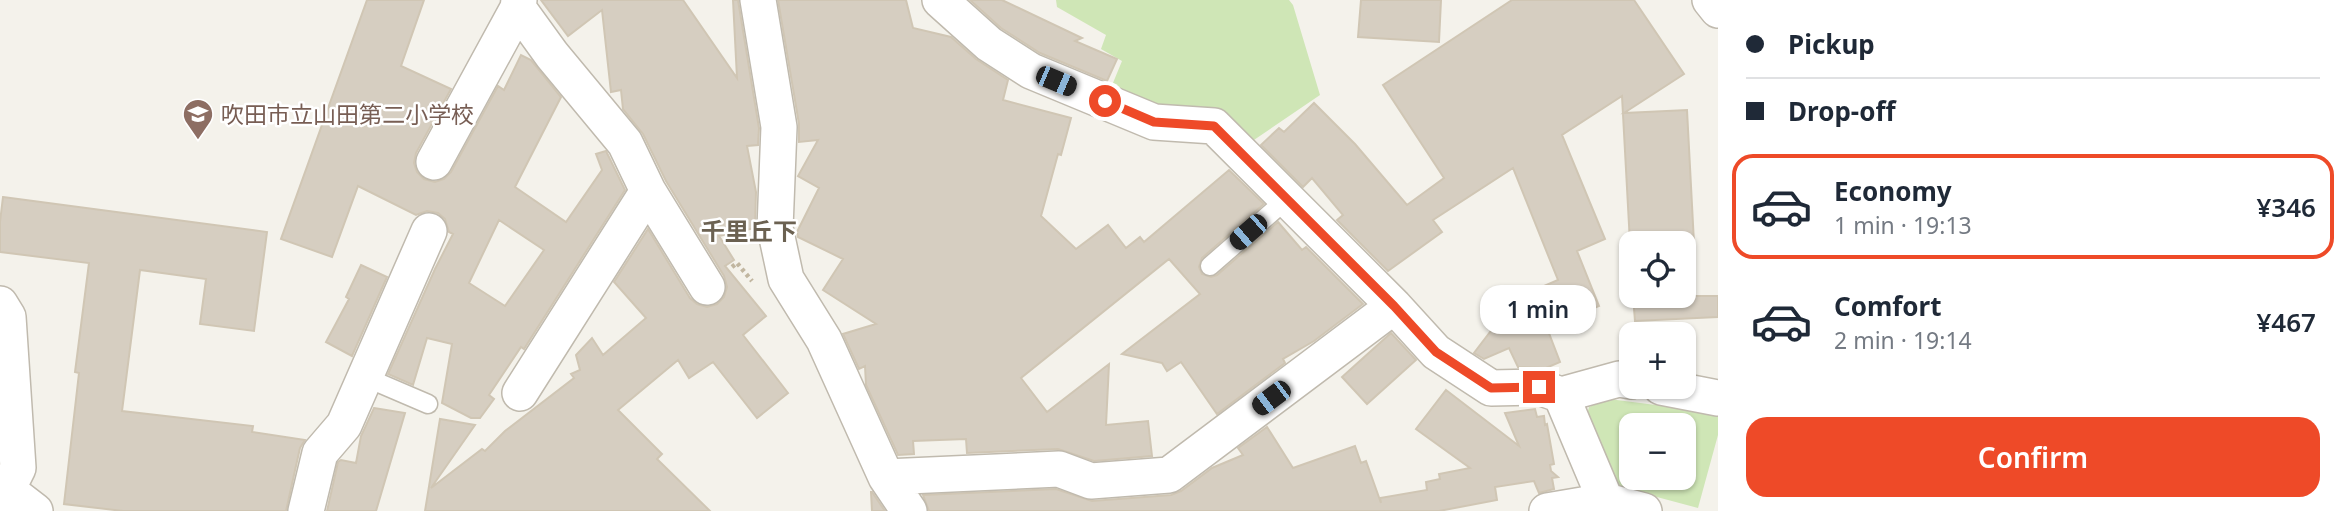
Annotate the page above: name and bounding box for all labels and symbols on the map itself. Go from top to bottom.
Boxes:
car [1033,63,1080,99]
route start [1089,85,1121,117]
school or university icon: 吹田市立山田第二小学校 [181,97,215,141]
place label: 吹田市立山田第二小学校 [221,98,474,130]
car [1226,210,1271,254]
district label: 千里丘下 [701,214,797,247]
callout: 1 min [1481,286,1597,334]
route end [1523,371,1555,403]
car [1248,377,1295,419]

